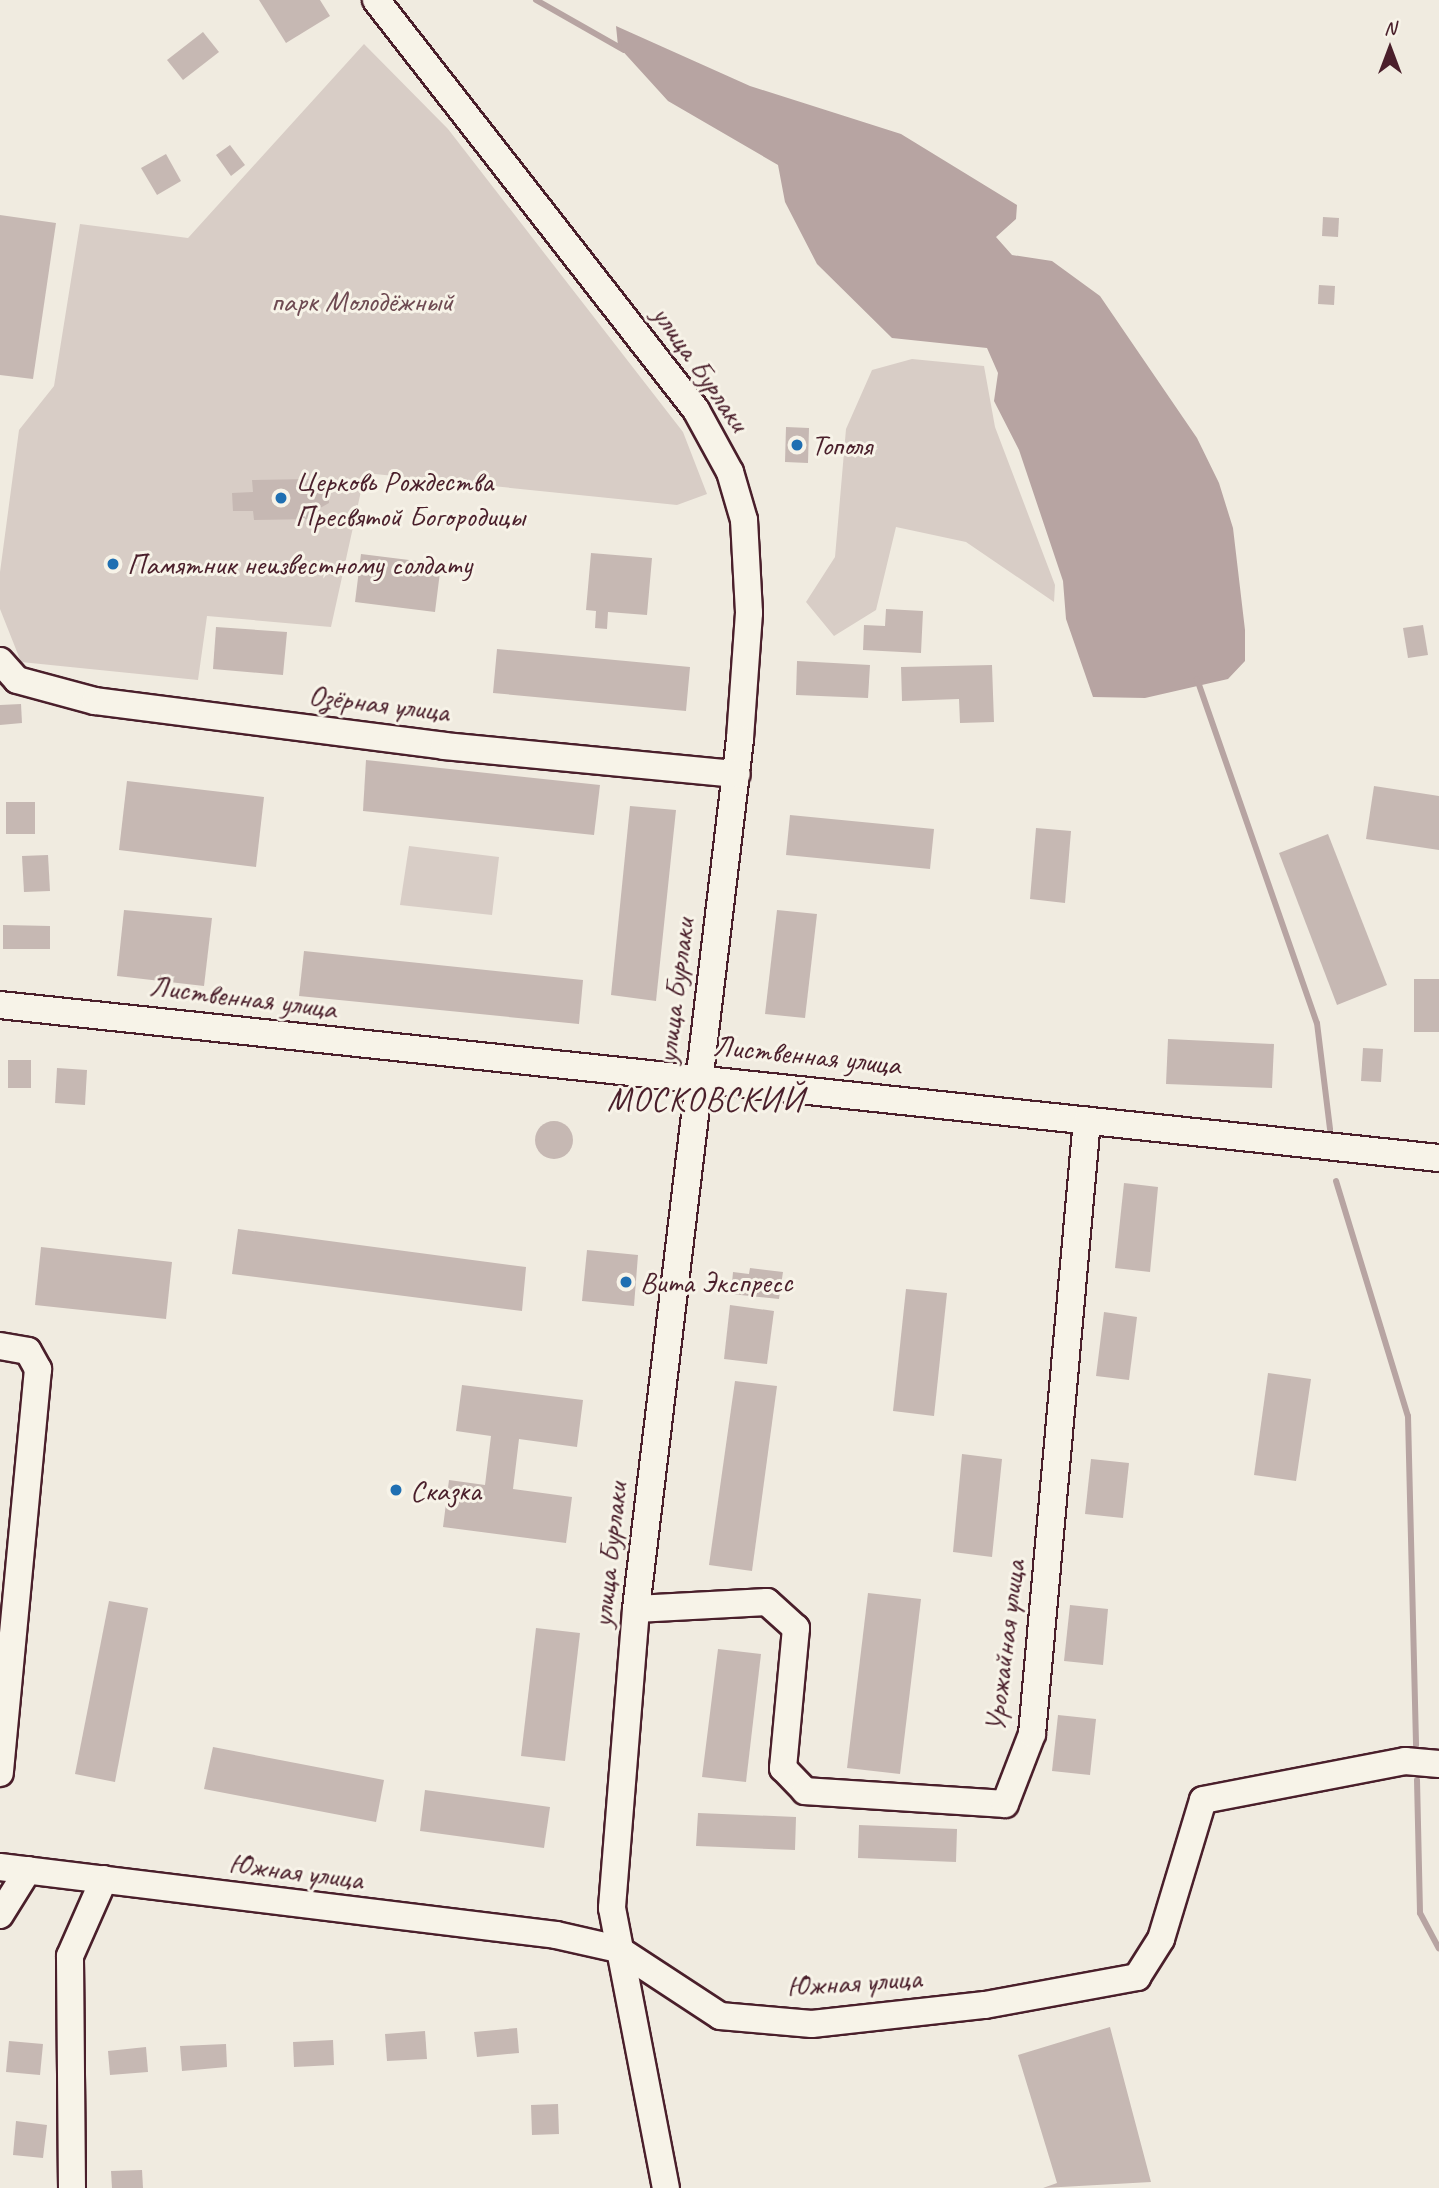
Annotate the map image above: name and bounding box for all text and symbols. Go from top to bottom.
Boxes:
north arrow [1355,14,1425,84]
text: N [1384,16,1396,40]
park label: парк Молодёжный [271,283,453,319]
street label: улица Бурлаки [645,299,757,437]
place label: Тополя [811,427,872,463]
marker: Тополя [789,437,805,453]
place label: Церковь Рождества Пресвятой Богородицы [295,463,525,534]
marker: Церковь Рождества Пресвятой Богородицы [273,490,289,506]
place label: Памятник неизвестному солдату [127,546,469,582]
marker: Памятник неизвестному солдату [105,556,121,572]
street label: Озёрная улица [306,676,452,730]
street label: улица Бурлаки [648,918,702,1064]
street label: Лиственная улица [147,968,339,1026]
street label: Лиственная улица [711,1027,903,1083]
district label: МОСКОВСКИЙ [608,1080,804,1120]
place label: Вита Экспресс [640,1264,791,1300]
marker: Вита Экспресс [618,1274,634,1290]
place label: Сказка [410,1472,481,1508]
marker: Сказка [388,1482,404,1498]
street label: улица Бурлаки [584,1482,634,1628]
street label: Урожайная улица [975,1556,1033,1736]
street label: Южная улица [226,1845,366,1897]
street label: Южная улица [784,1959,924,2005]

